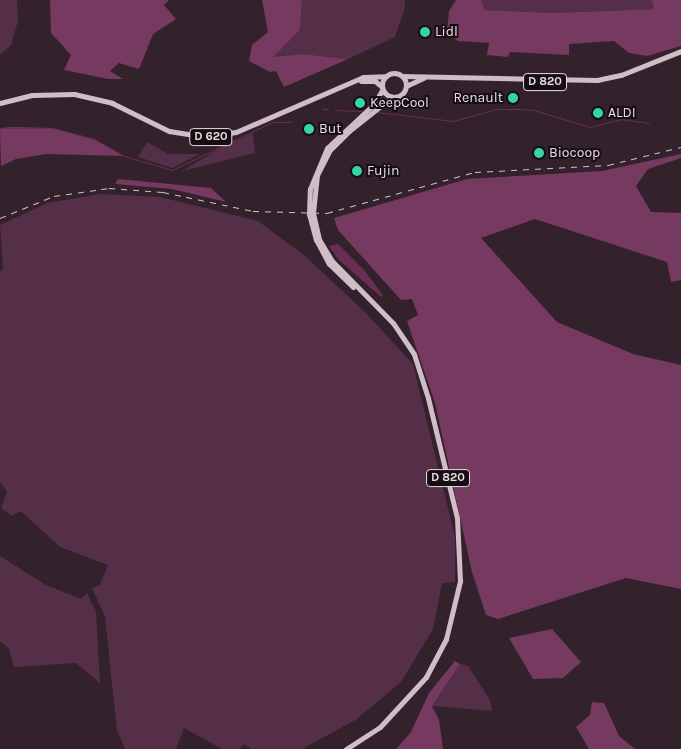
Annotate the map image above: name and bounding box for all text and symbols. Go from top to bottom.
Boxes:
place label: Lidl [435,24,458,40]
marker: Lidl [419,26,431,38]
road number: D 820 [522,72,568,91]
place label: Renault [453,90,503,106]
marker: Renault [507,92,519,104]
place label: KeepCool [370,95,429,111]
marker: KeepCool [354,97,366,109]
place label: ALDI [608,105,636,121]
marker: ALDI [592,107,604,119]
place label: But [319,121,341,137]
marker: But [303,123,315,135]
road number: D 620 [188,128,234,146]
place label: Biocoop [549,145,600,161]
marker: Biocoop [533,147,545,159]
place label: Fujin [367,163,399,179]
marker: Fujin [351,165,363,177]
road number: D 820 [426,468,470,488]

